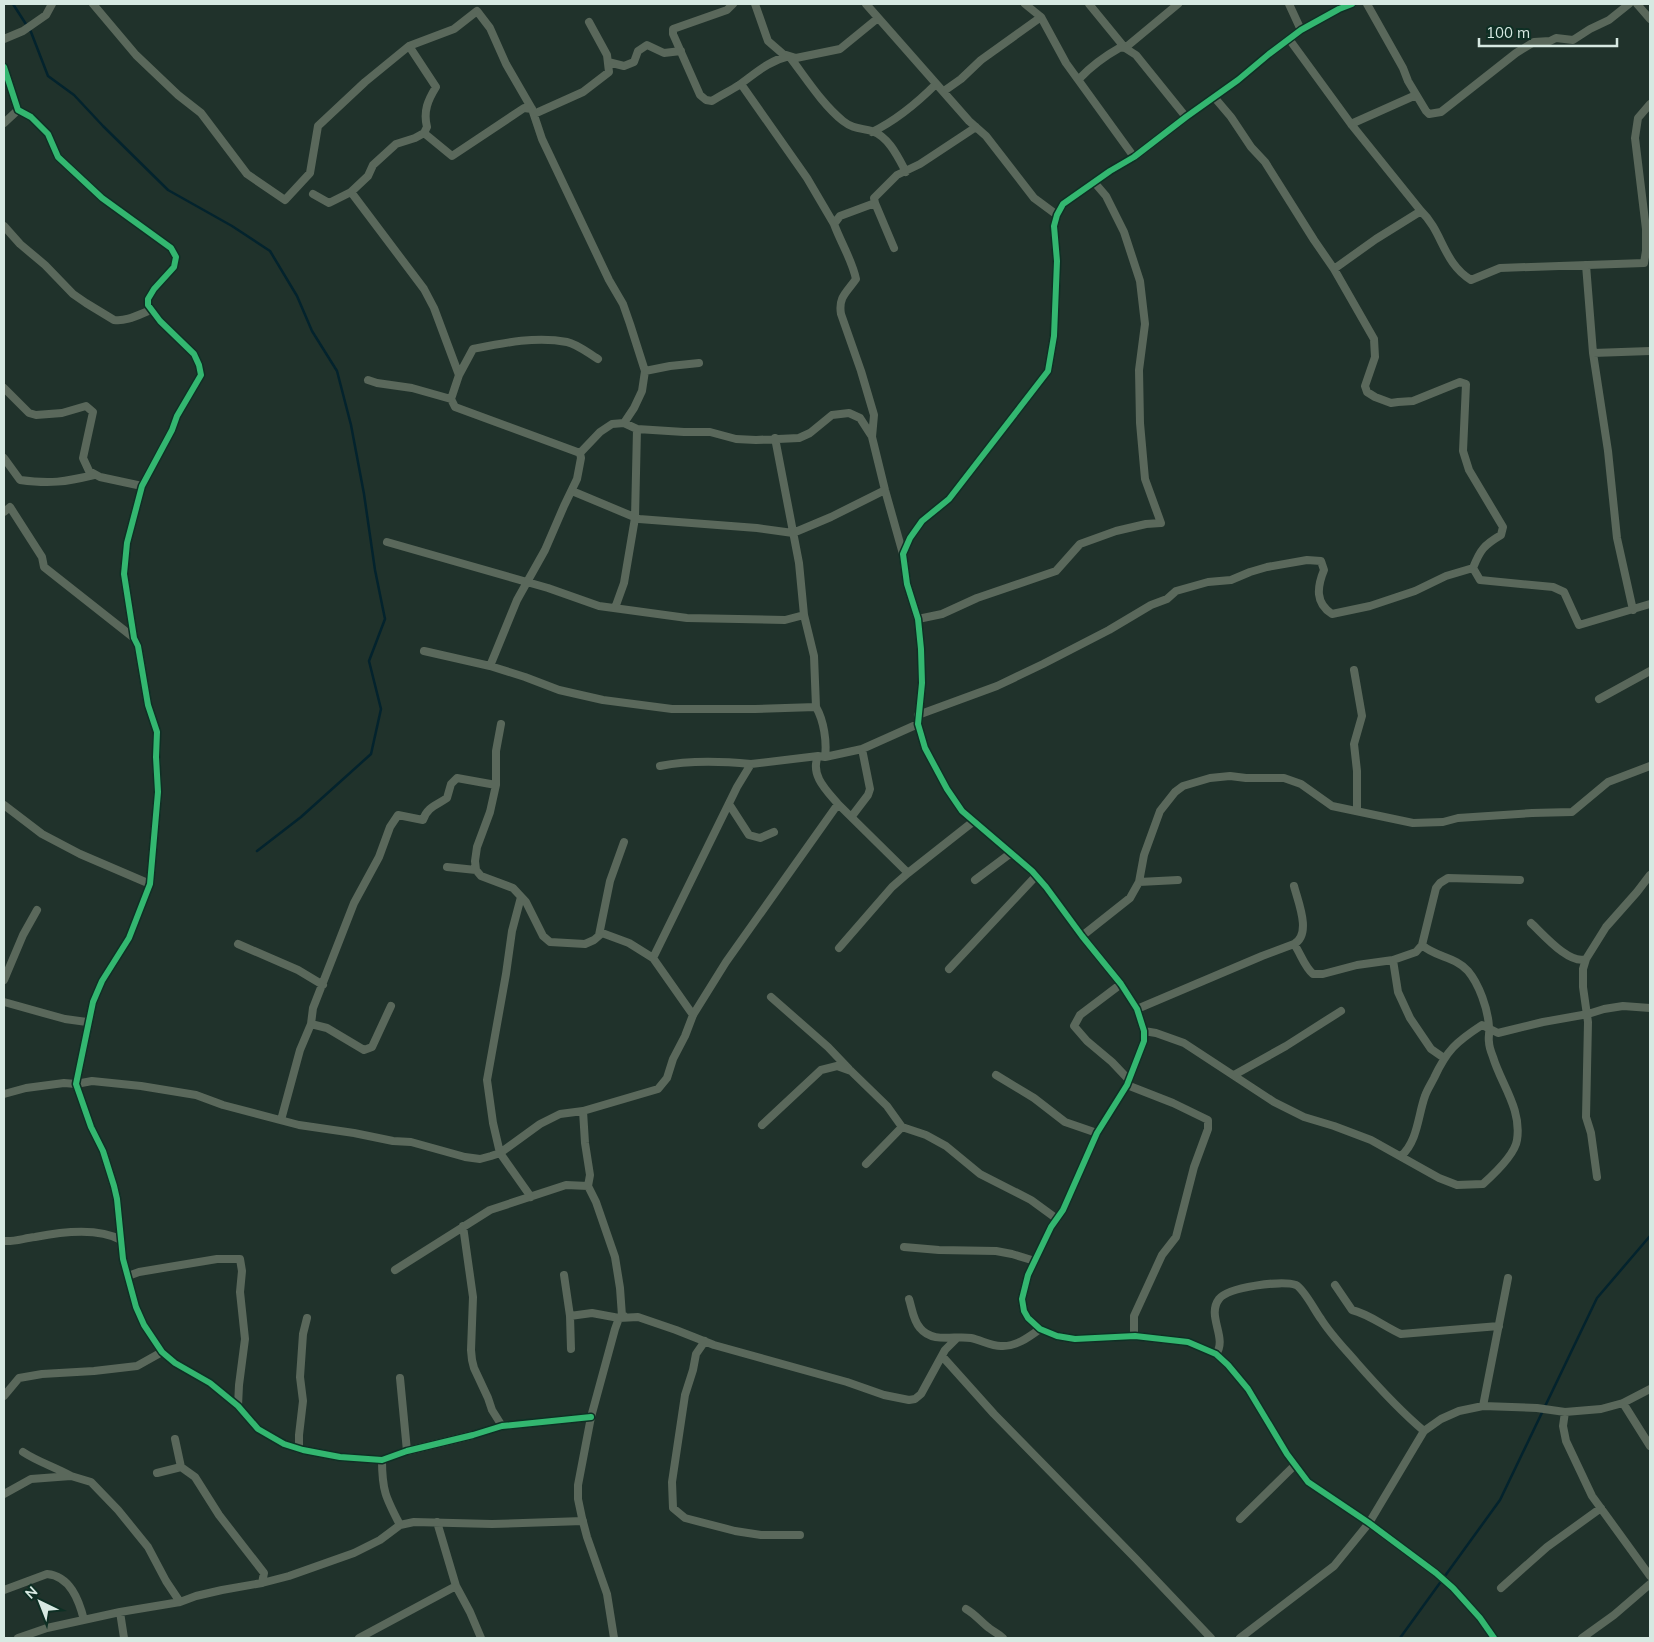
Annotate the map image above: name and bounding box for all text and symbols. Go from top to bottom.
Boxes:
scale bar [1479,15,1616,47]
text: 100 m [1486,23,1530,42]
north arrow [15,1577,65,1627]
text: N [21,1582,41,1603]

